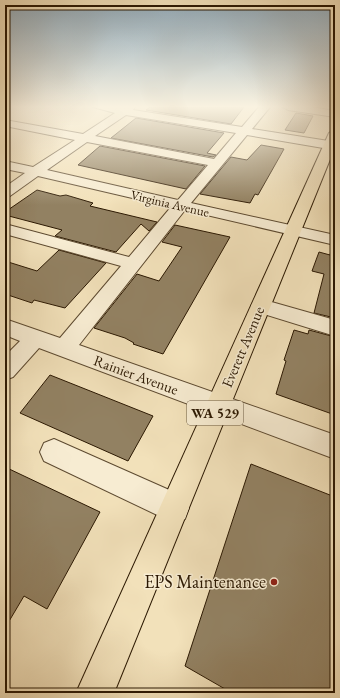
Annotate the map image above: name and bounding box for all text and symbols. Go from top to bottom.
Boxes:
street label: Virginia Avenue [129,186,211,221]
street label: Everett Avenue [217,303,268,390]
street label: Rainier Avenue [91,350,181,399]
road number: WA 529 [187,401,243,425]
place label: EPS Maintenance [144,570,266,593]
marker: EPS Maintenance [269,577,279,587]

